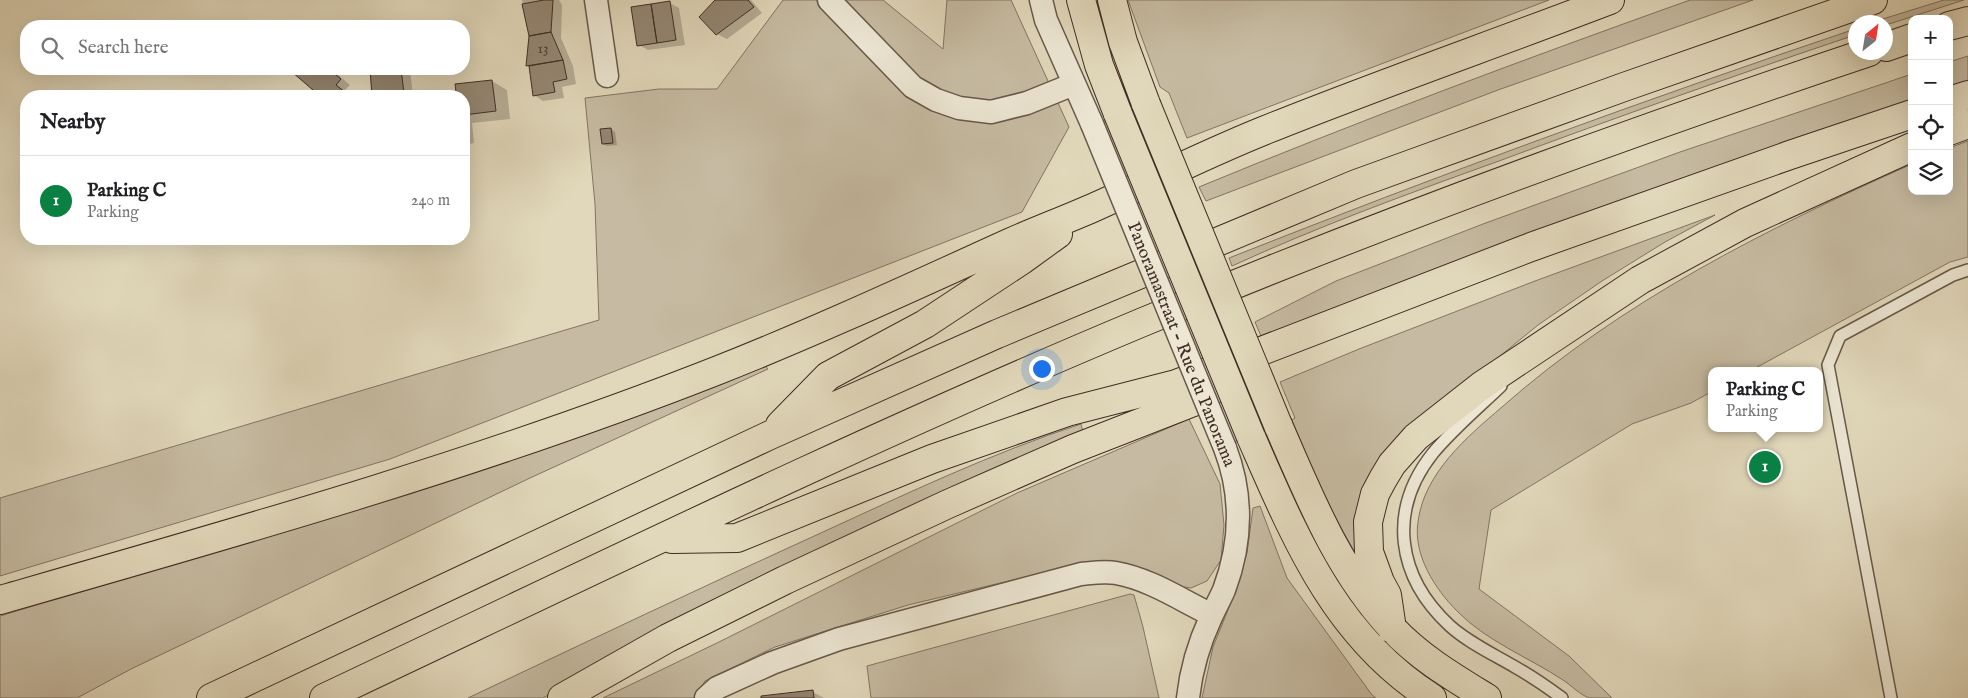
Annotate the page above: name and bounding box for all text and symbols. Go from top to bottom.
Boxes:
north arrow [1848,15,1893,60]
map controls [1908,15,1953,195]
button: + [1908,15,1953,60]
search box [20,20,470,75]
icon: search [38,34,66,62]
text: Search here [78,36,169,60]
house number: 13 [537,39,549,58]
button: − [1908,60,1953,105]
button: locate [1908,105,1953,150]
text: Nearby [40,109,105,136]
button: layers [1908,150,1953,195]
text: Parking C [87,179,166,203]
text: 1 [53,191,59,211]
text: 240 m [411,191,450,211]
text: Parking [87,203,139,223]
street label: Panoramastraat - Rue du Panorama [1121,219,1240,470]
your location [1029,356,1055,382]
popup [1708,367,1823,432]
text: Parking C [1726,378,1805,402]
text: Parking [1726,402,1778,422]
pin: 1 [1749,448,1781,486]

